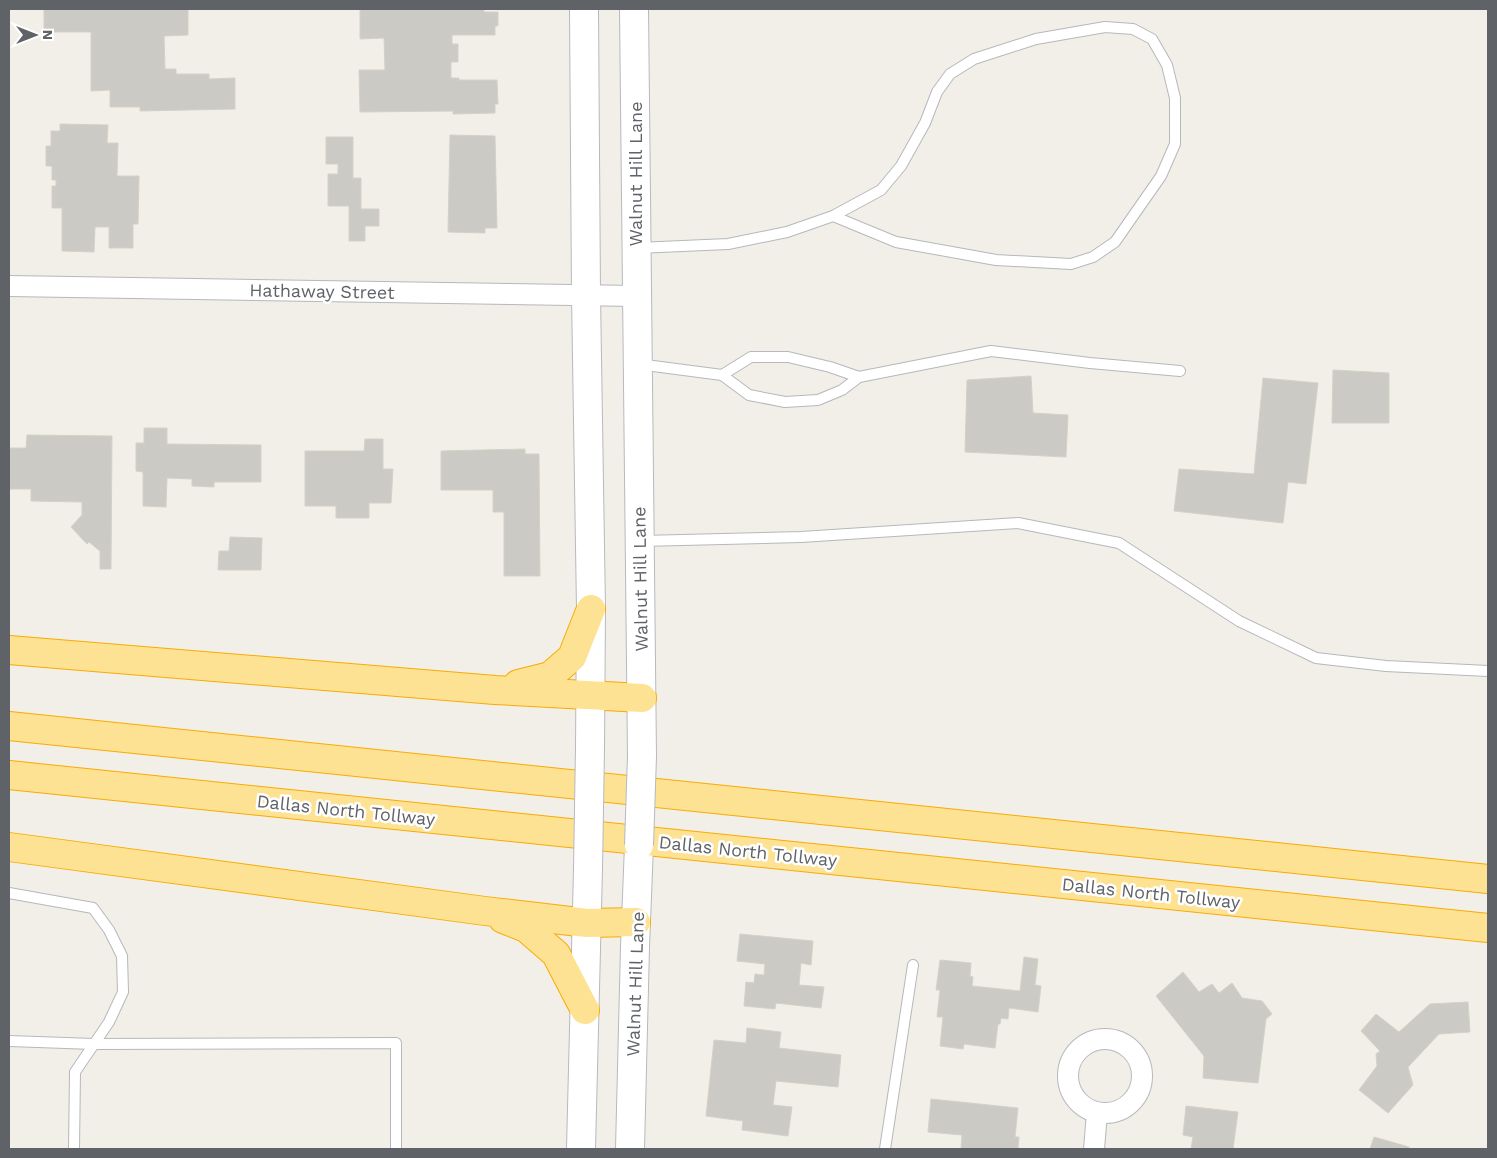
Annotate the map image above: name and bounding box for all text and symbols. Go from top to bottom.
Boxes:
north arrow [10,10,60,60]
text: N [40,30,56,40]
street label: Walnut Hill Lane [625,101,646,247]
street label: Hathaway Street [249,279,395,303]
street label: Walnut Hill Lane [628,506,652,652]
street label: Dallas North Tollway [256,790,437,830]
street label: Dallas North Tollway [658,831,839,871]
street label: Dallas North Tollway [1061,873,1242,913]
street label: Walnut Hill Lane [622,911,648,1057]

